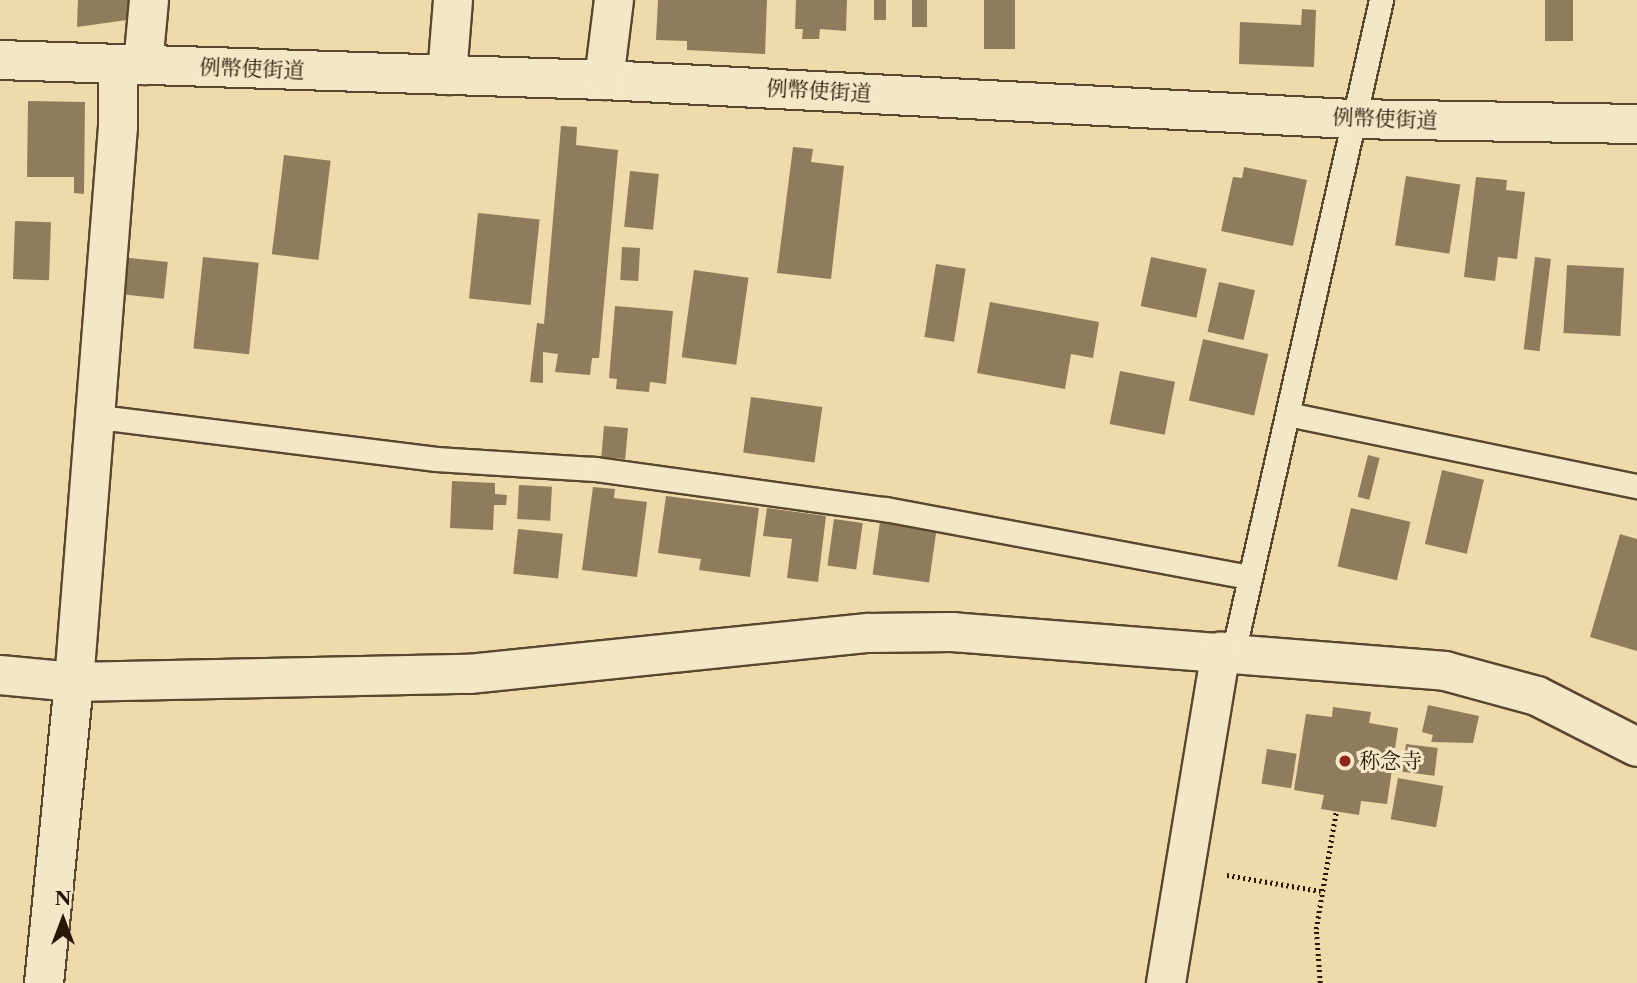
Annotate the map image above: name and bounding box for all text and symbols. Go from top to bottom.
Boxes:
street label: 例幣使街道 [199,55,305,83]
street label: 例幣使街道 [766,76,872,106]
street label: 例幣使街道 [1332,105,1438,133]
place label: 称念寺 [1359,748,1422,774]
marker: 称念寺 [1337,753,1353,769]
north arrow [28,885,98,955]
text: N [55,887,71,910]

